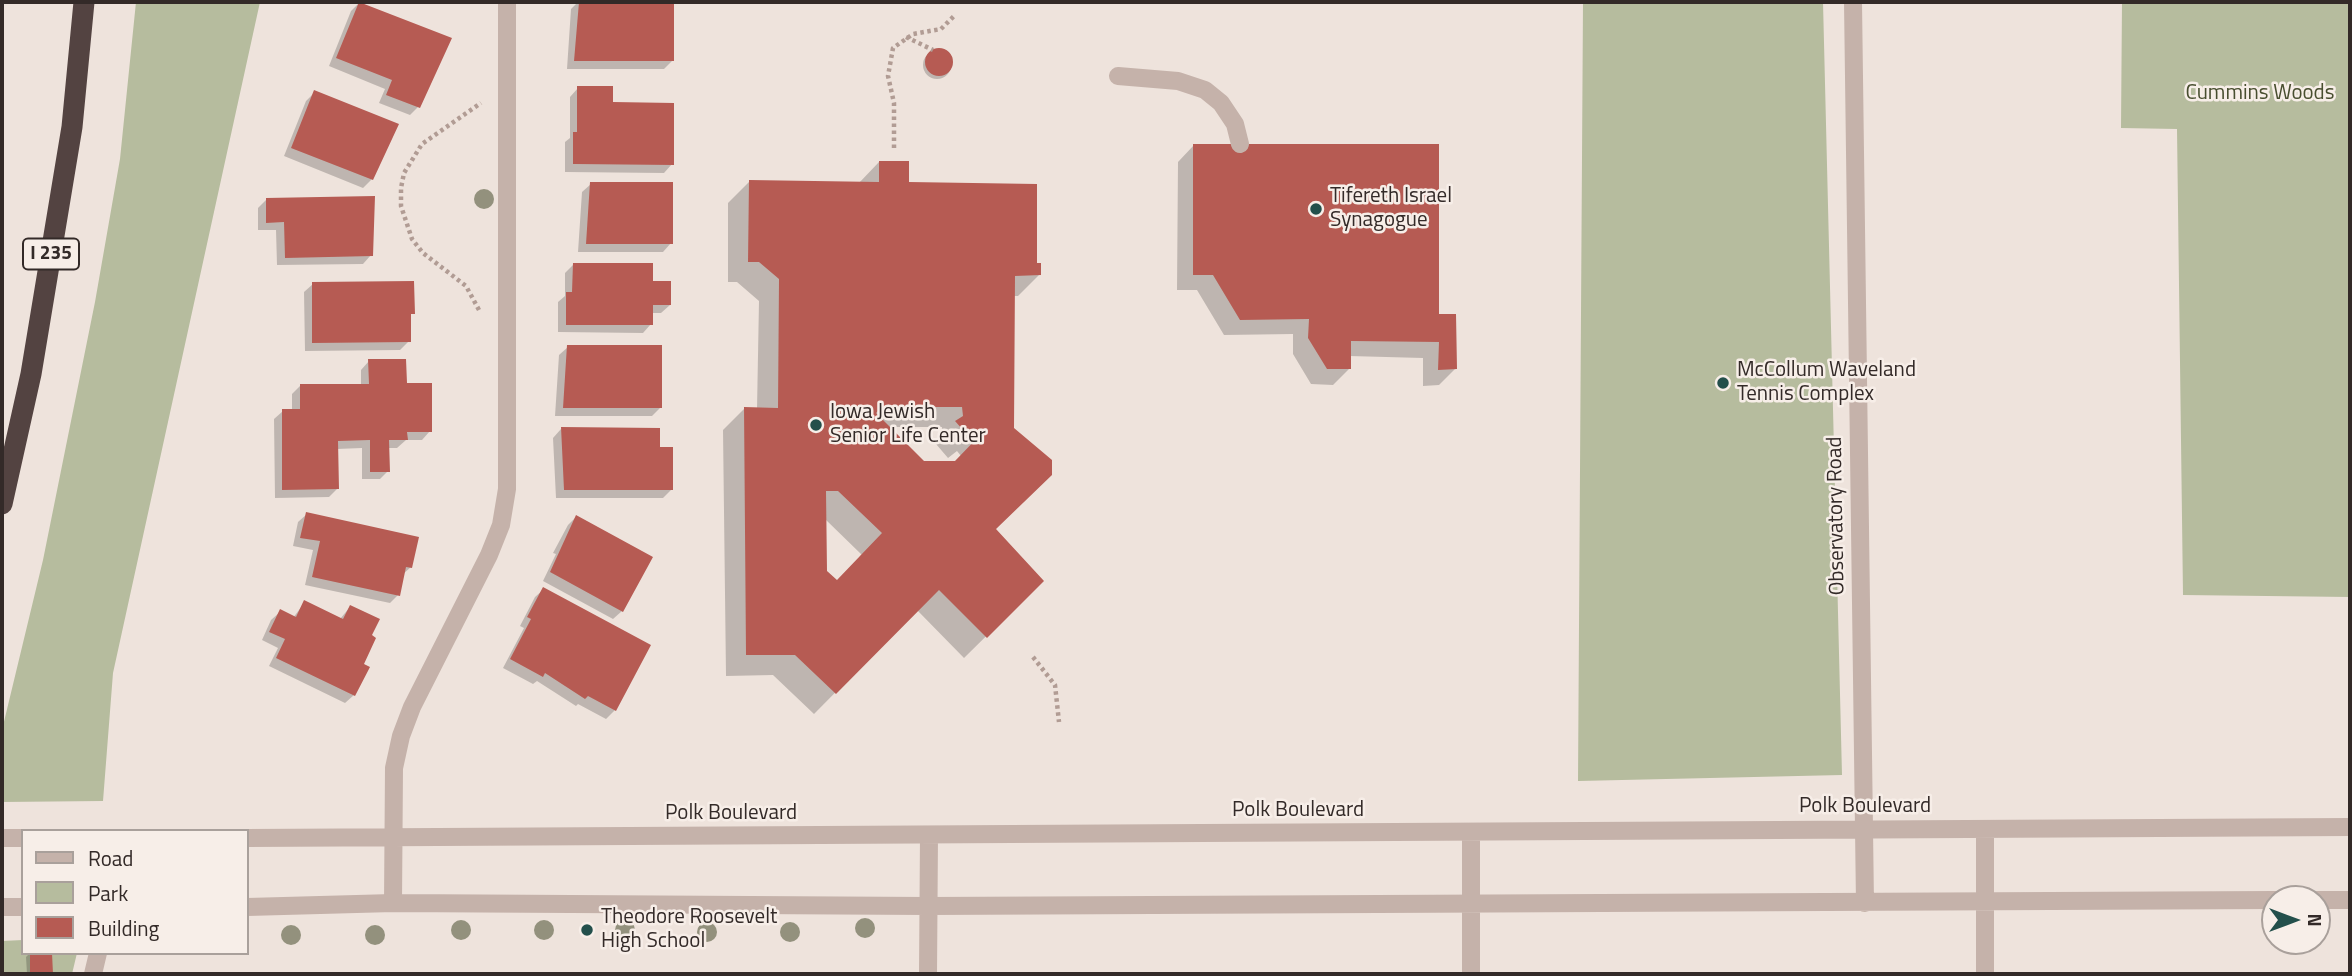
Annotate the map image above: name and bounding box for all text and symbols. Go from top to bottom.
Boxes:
park label: Cummins Woods [2186,81,2334,107]
place label: Tifereth Israel Synagogue [1330,184,1452,234]
marker: Tifereth Israel Synagogue [1308,201,1324,217]
road number: I 235 [23,238,79,270]
place label: McCollum Waveland Tennis Complex [1737,358,1916,408]
marker: McCollum Waveland Tennis Complex [1715,375,1731,391]
place label: Iowa Jewish Senior Life Center [830,400,986,450]
marker: Iowa Jewish Senior Life Center [808,417,824,433]
street label: Observatory Road [1823,436,1851,596]
street label: Polk Boulevard [1799,794,1931,820]
street label: Polk Boulevard [1232,798,1364,824]
street label: Polk Boulevard [665,801,797,827]
legend [21,829,248,955]
text: Road [88,842,133,874]
text: Park [88,877,128,909]
north arrow [2261,885,2331,955]
place label: Theodore Roosevelt High School [601,905,777,955]
text: Building [88,912,159,944]
text: N [2301,913,2330,927]
marker: Theodore Roosevelt High School [579,922,595,938]

